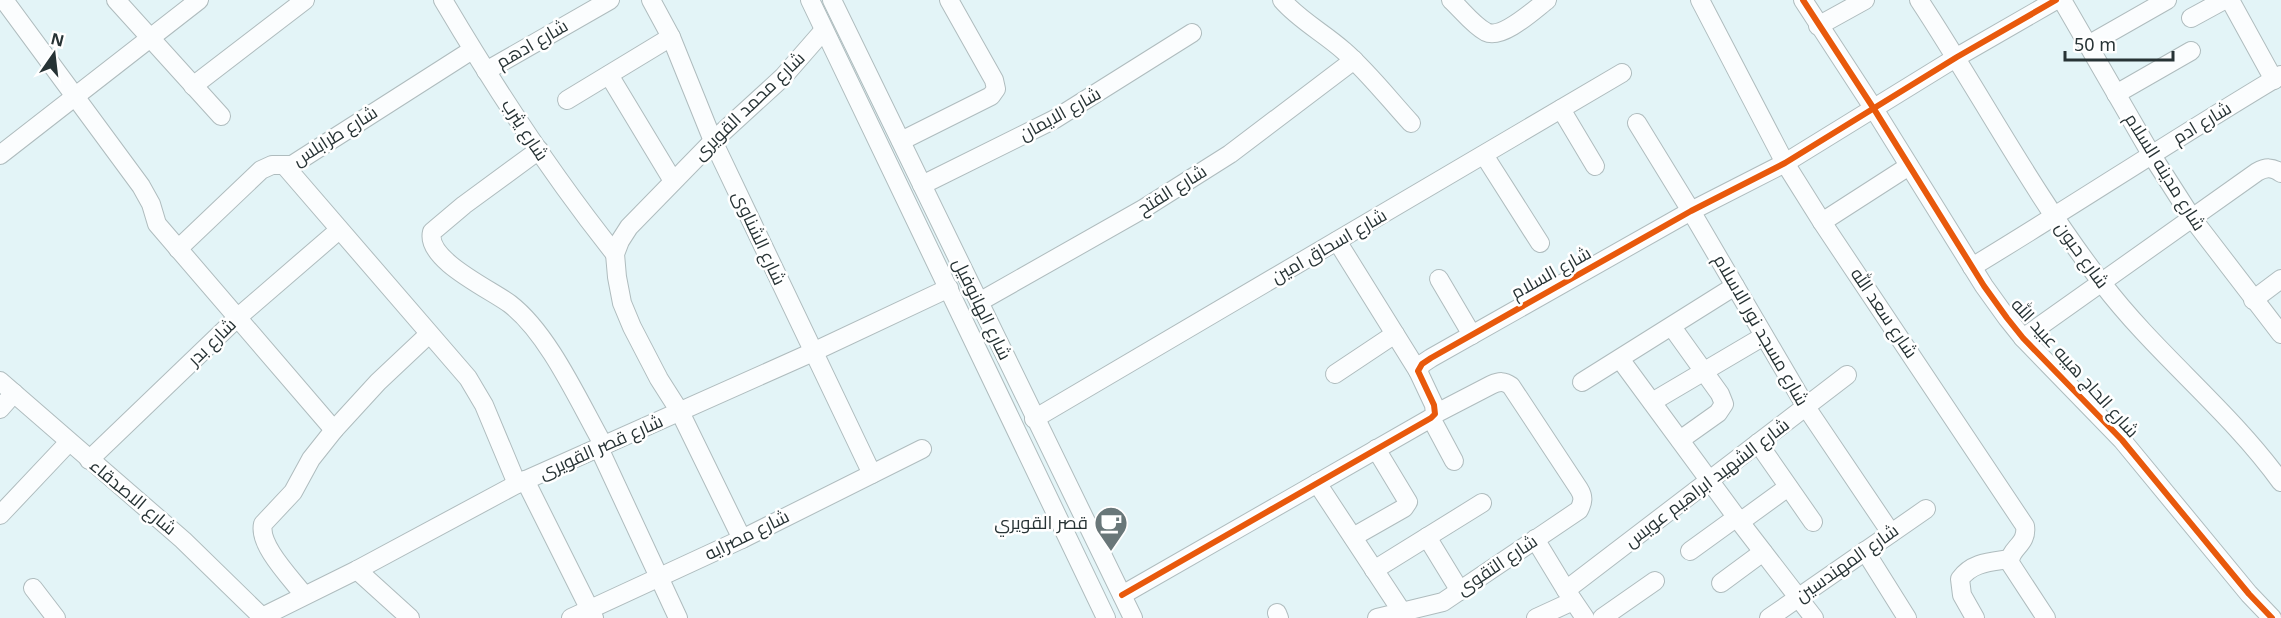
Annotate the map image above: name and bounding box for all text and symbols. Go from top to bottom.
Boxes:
street label: شارع ادهم [491,13,572,74]
north arrow [24,24,84,84]
scale bar [2065,24,2173,62]
text: N [49,27,67,52]
text: 50 m [2074,32,2116,56]
street label: شارع محمد القويرى [687,46,810,165]
street label: شارع الايمان [1014,81,1105,146]
street label: شارع يثرب [496,94,555,166]
street label: شارع ادم [2168,95,2236,150]
street label: شارع طرابلس [287,100,382,172]
street label: شارع مدينه السلام [2119,108,2212,235]
street label: شارع الفتح [1132,158,1211,221]
street label: شارع الشناوى [727,187,792,289]
street label: شارع اسحاق امين [1266,202,1391,289]
street label: شارع حبون [2050,216,2115,293]
street label: شارع السلام [1506,240,1595,305]
street label: شارع مسجد نور الاسلام [1708,249,1815,410]
street label: شارع الهانوفيل [947,254,1018,364]
street label: شارع سعد الله [1845,263,1924,363]
street label: شارع الحاج هيبه عبيد الله [2006,292,2145,443]
street label: شارع بدر [181,312,241,372]
street label: شارع قصر القويرى [535,408,667,485]
street label: شارع الشهيد ابراهيم عويس [1619,412,1794,553]
street label: شارع الاصدقاء [85,453,182,540]
street label: شارع مصرايه [700,503,793,566]
cafe icon: قصر القويري [1093,505,1129,552]
place label: قصر القويري [994,510,1088,537]
street label: شارع المهندسين [1790,518,1903,608]
street label: شارع التقوى [1451,528,1542,601]

